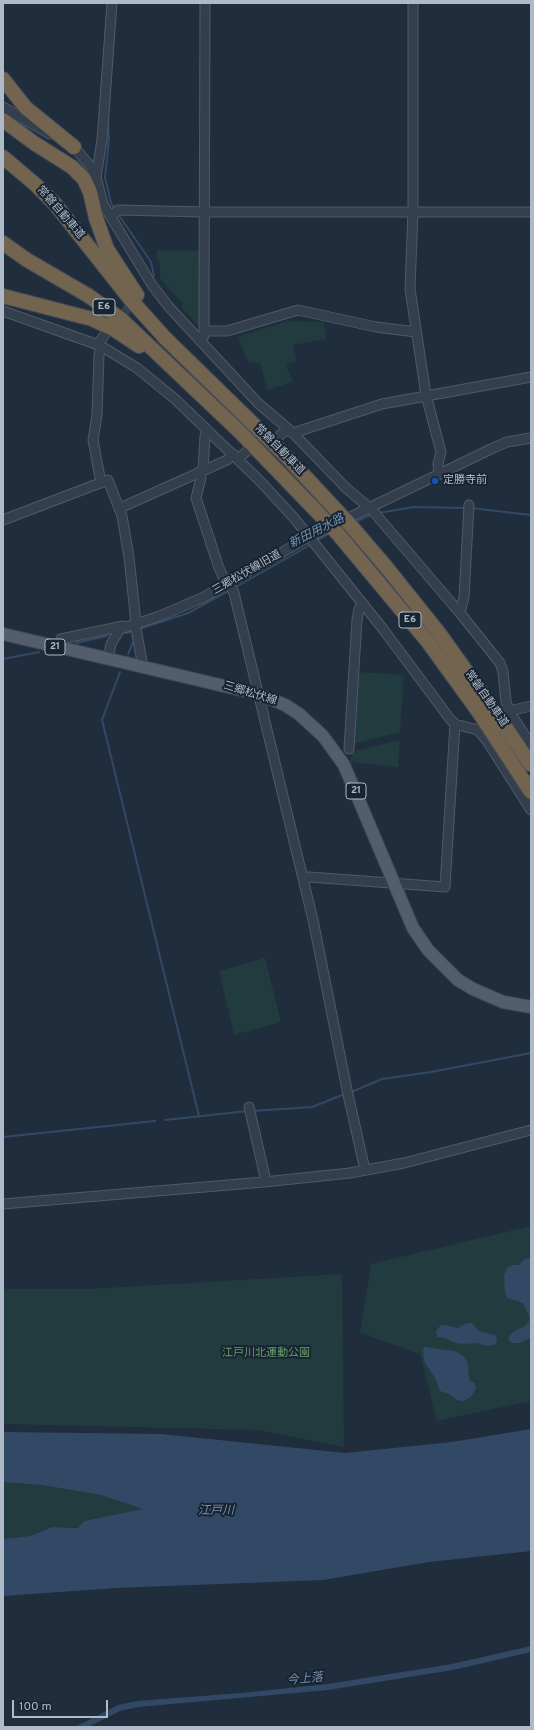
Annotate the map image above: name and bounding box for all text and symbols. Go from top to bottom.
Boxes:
street label: 常磐自動車道 [33,184,87,242]
road number: E6 [93,299,115,315]
street label: 常磐自動車道 [251,422,307,478]
place label: 定勝寺前 [443,474,487,488]
marker: 定勝寺前 [430,476,440,486]
water label: 新田用水路 [287,512,347,552]
street label: 三郷松伏線旧道 [210,548,284,598]
road number: E6 [399,612,421,628]
road number: 21 [45,639,65,655]
street label: 常磐自動車道 [462,668,510,730]
street label: 三郷松伏線 [222,680,278,708]
road number: 21 [346,783,366,799]
park label: 江戸川北運動公園 [222,1347,310,1361]
water label: 江戸川 [198,1505,234,1519]
water label: 今上落 [286,1671,324,1689]
scale bar [14,1692,110,1718]
text: 100 m [19,1699,52,1715]

